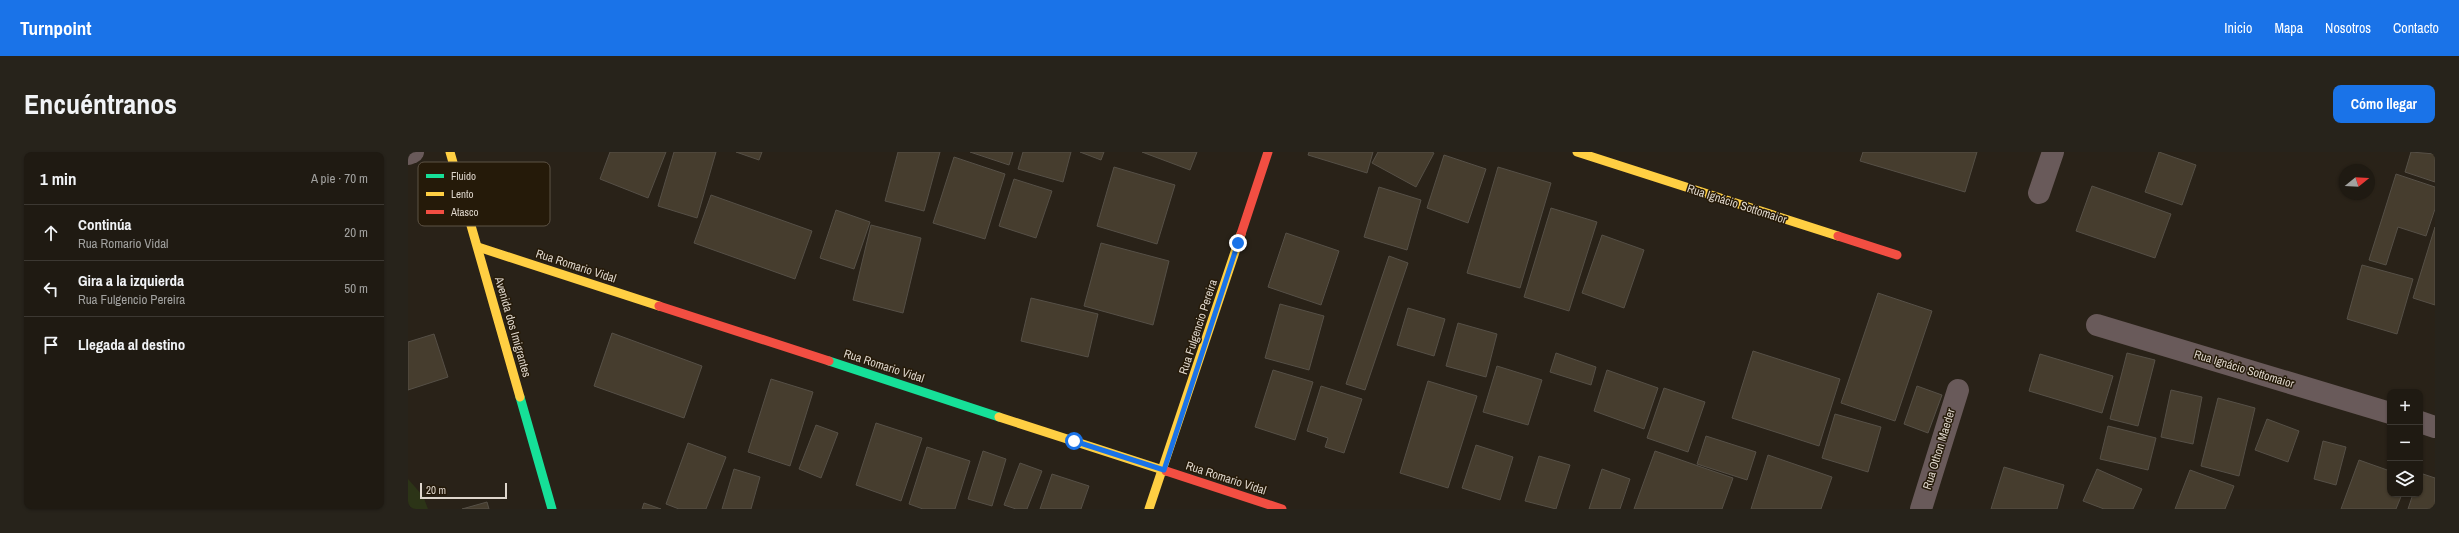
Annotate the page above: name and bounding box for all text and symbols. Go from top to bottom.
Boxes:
text: Turnpoint [20,15,92,41]
text: Inicio [2224,19,2252,37]
text: Mapa [2274,19,2303,37]
text: Nosotros [2325,19,2371,37]
text: Contacto [2393,19,2439,37]
text: Encuéntranos [24,85,177,123]
button: Cómo llegar [2333,85,2435,123]
legend [418,162,550,226]
north arrow [2339,164,2375,200]
text: 1 min [40,167,76,190]
text: Fluido [451,169,476,183]
text: A pie · 70 m [311,170,368,187]
street label: Rua Ignácio Sottomaior [1685,180,1790,228]
text: Lento [451,187,474,201]
text: Atasco [450,205,479,219]
text: Continúa [78,214,131,235]
icon: ahead [40,222,62,244]
text: 20 m [344,224,368,241]
route end [1229,234,1247,252]
text: Rua Romario Vidal [78,235,168,252]
street label: Rua Romario Vidal [534,245,618,287]
text: Gira a la izquierda [78,270,184,291]
street label: Avenida dos Imigrantes [491,274,535,379]
street label: Rua Fulgencio Pereira [1175,277,1221,377]
icon: left [40,278,62,300]
text: 50 m [344,280,368,297]
text: Rua Fulgencio Pereira [78,291,185,308]
icon: arrive [40,334,62,356]
text: Llegada al destino [78,334,185,355]
street label: Rua Romario Vidal [842,345,926,387]
street label: Rua Ignácio Sottomaior [2192,346,2297,392]
map controls [2387,389,2423,497]
button: + [2387,389,2423,425]
street label: Rua Othon Maeder [1919,406,1959,491]
button: − [2387,425,2423,461]
route start [1065,432,1083,450]
street label: Rua Romario Vidal [1184,457,1268,499]
button: layers [2387,461,2423,497]
scale bar [420,481,507,500]
text: 20 m [426,483,446,497]

